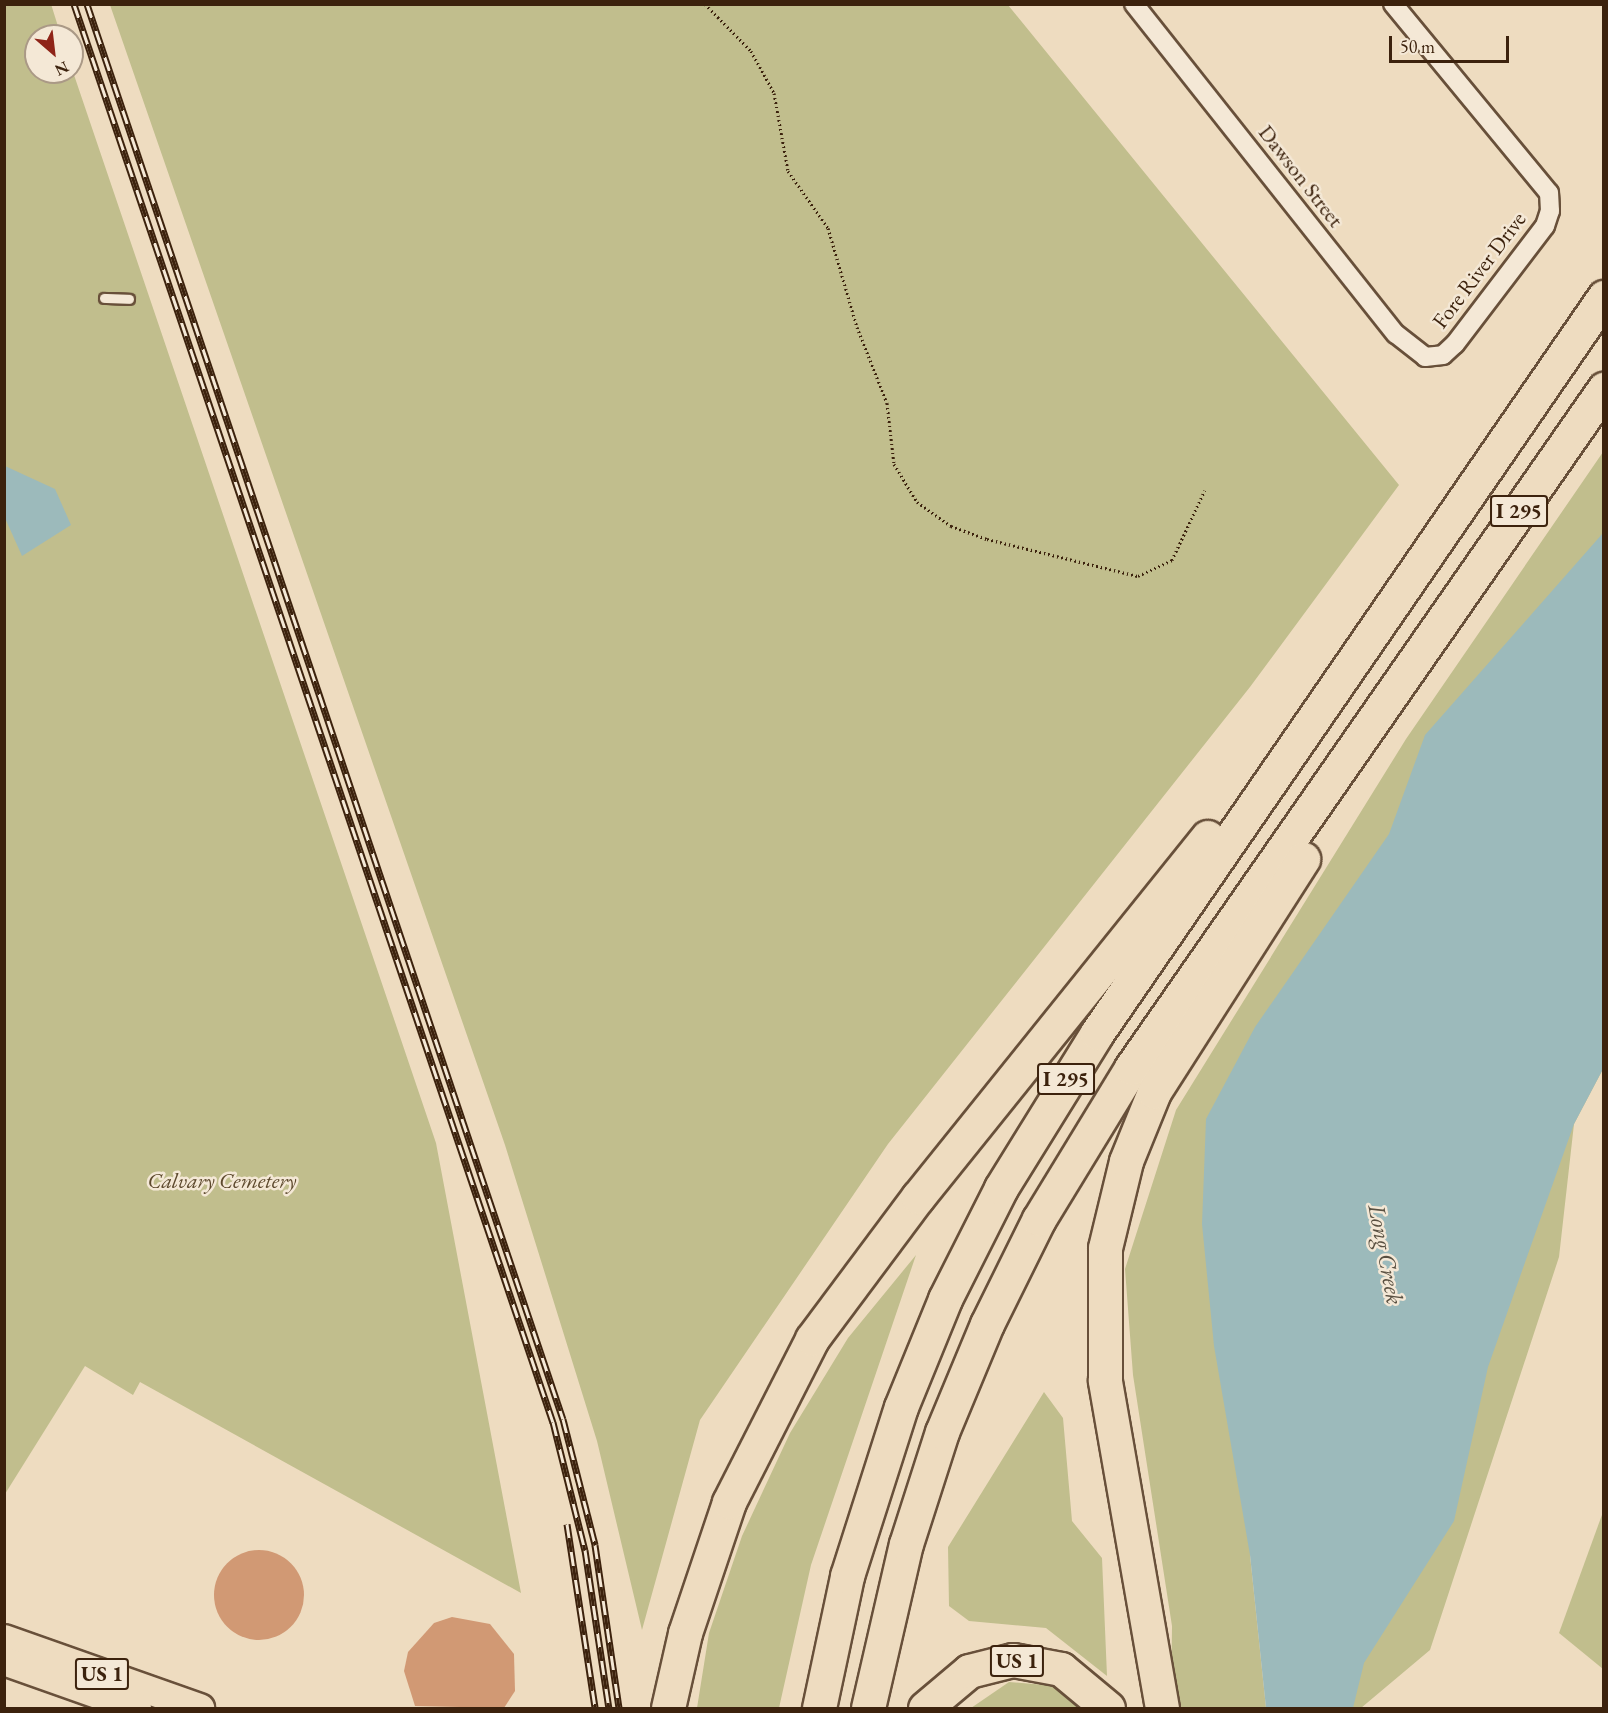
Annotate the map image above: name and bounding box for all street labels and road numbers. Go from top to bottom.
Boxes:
street label: Dawson Street [1253,120,1349,232]
street label: Fore River Drive [1427,206,1531,334]
road number: I 295 [1489,493,1549,529]
road number: I 295 [1036,1061,1096,1097]
road number: US 1 [988,1643,1046,1679]
road number: US 1 [74,1656,130,1692]

